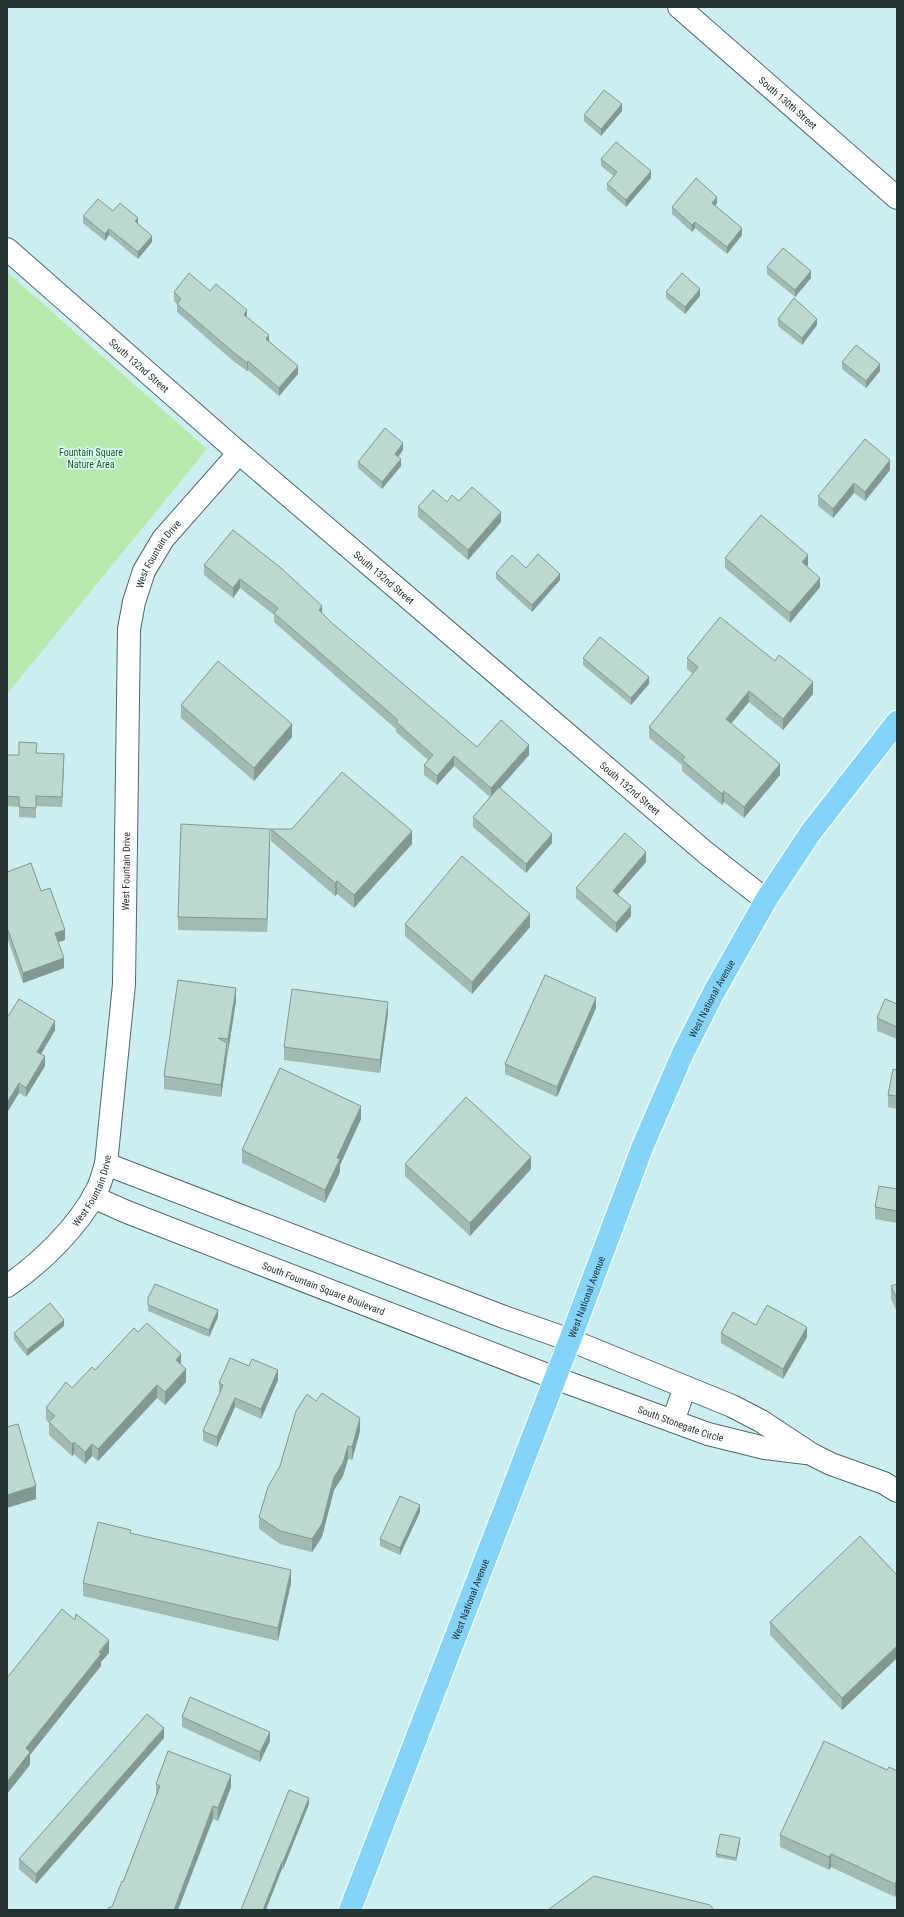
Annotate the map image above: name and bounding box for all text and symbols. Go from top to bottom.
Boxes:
street label: South 130th Street [756,75,819,131]
street label: South 132nd Street [107,337,171,395]
park label: Fountain Square Nature Area [59,447,123,470]
street label: West Fountain Drive [134,518,183,590]
street label: South 132nd Street [352,549,416,606]
street label: South 132nd Street [598,760,662,817]
street label: West Fountain Drive [120,832,132,911]
street label: West National Avenue [687,958,737,1039]
street label: West Fountain Drive [70,1154,113,1229]
street label: West National Avenue [566,1254,607,1339]
street label: South Fountain Square Boulevard [260,1260,386,1317]
street label: South Stonegate Circle [636,1404,725,1444]
street label: West National Avenue [450,1557,491,1642]

